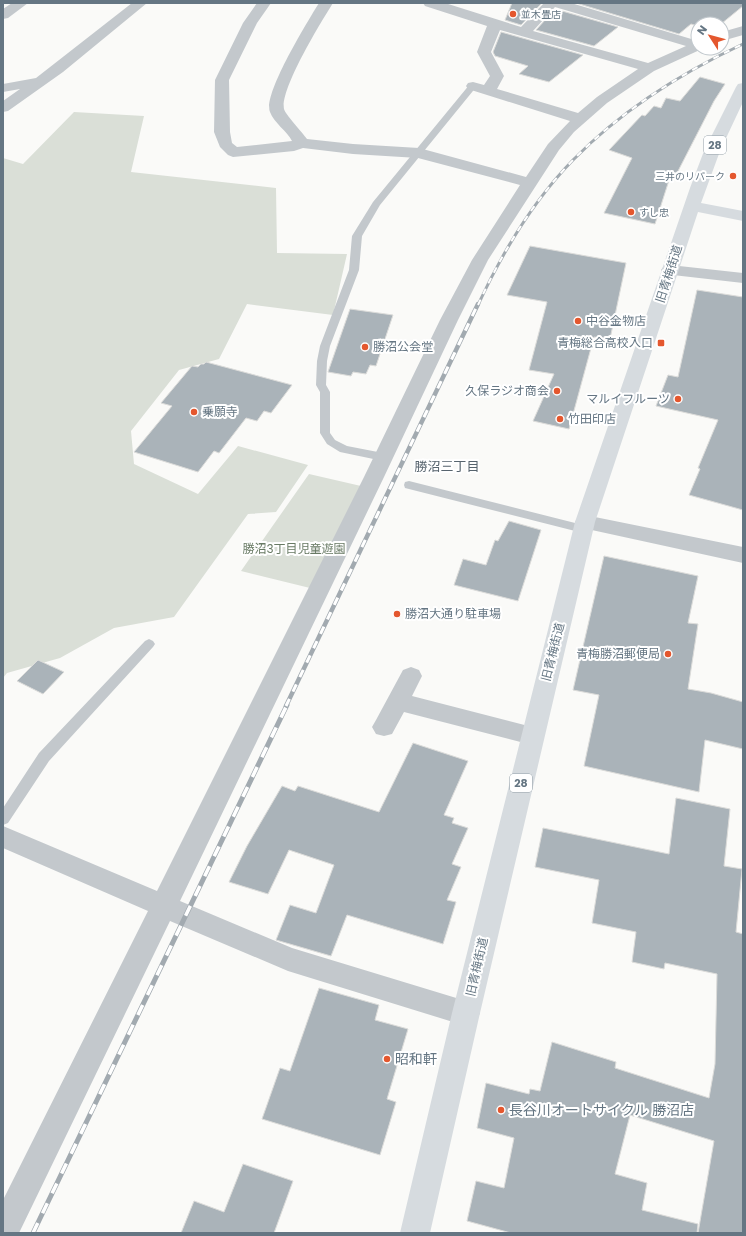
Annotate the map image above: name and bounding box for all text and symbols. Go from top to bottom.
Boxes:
place label: 並木畳店 [521,7,561,22]
marker: 並木畳店 [508,9,518,19]
north arrow [690,16,730,56]
text: N [693,22,711,38]
road number: 28 [704,136,726,154]
place label: 三井のリパーク [655,169,725,184]
marker: 三井のリパーク [728,171,738,181]
place label: すし忠 [639,205,669,220]
marker: すし忠 [626,207,636,217]
street label: 旧青梅街道 [651,243,686,305]
place label: 中谷金物店 [586,312,646,329]
marker: 中谷金物店 [573,316,583,326]
place label: 青梅総合高校入口 [557,334,653,351]
place label: 勝沼公会堂 [373,338,433,355]
marker: 青梅総合高校入口 [656,338,666,348]
marker: 勝沼公会堂 [360,342,370,352]
place label: 久保ラジオ商会 [465,382,549,399]
marker: 久保ラジオ商会 [552,386,562,396]
place label: マルイフルーツ [586,390,670,407]
marker: マルイフルーツ [673,394,683,404]
place label: 乗願寺 [202,403,238,420]
marker: 乗願寺 [189,407,199,417]
place label: 竹田印店 [568,410,616,427]
marker: 竹田印店 [555,414,565,424]
district label: 勝沼三丁目 [414,457,480,476]
park label: 勝沼3丁目児童遊園 [242,540,346,557]
place label: 勝沼大通り駐車場 [405,605,501,622]
marker: 勝沼大通り駐車場 [392,609,402,619]
street label: 旧青梅街道 [537,621,568,683]
place label: 青梅勝沼郵便局 [576,645,660,662]
marker: 青梅勝沼郵便局 [663,649,673,659]
road number: 28 [510,774,532,792]
street label: 旧青梅街道 [461,936,492,998]
place label: 昭和軒 [395,1049,437,1069]
marker: 昭和軒 [382,1054,392,1064]
place label: 長谷川オートサイクル 勝沼店 [509,1100,694,1120]
marker: 長谷川オートサイクル 勝沼店 [496,1105,506,1115]

